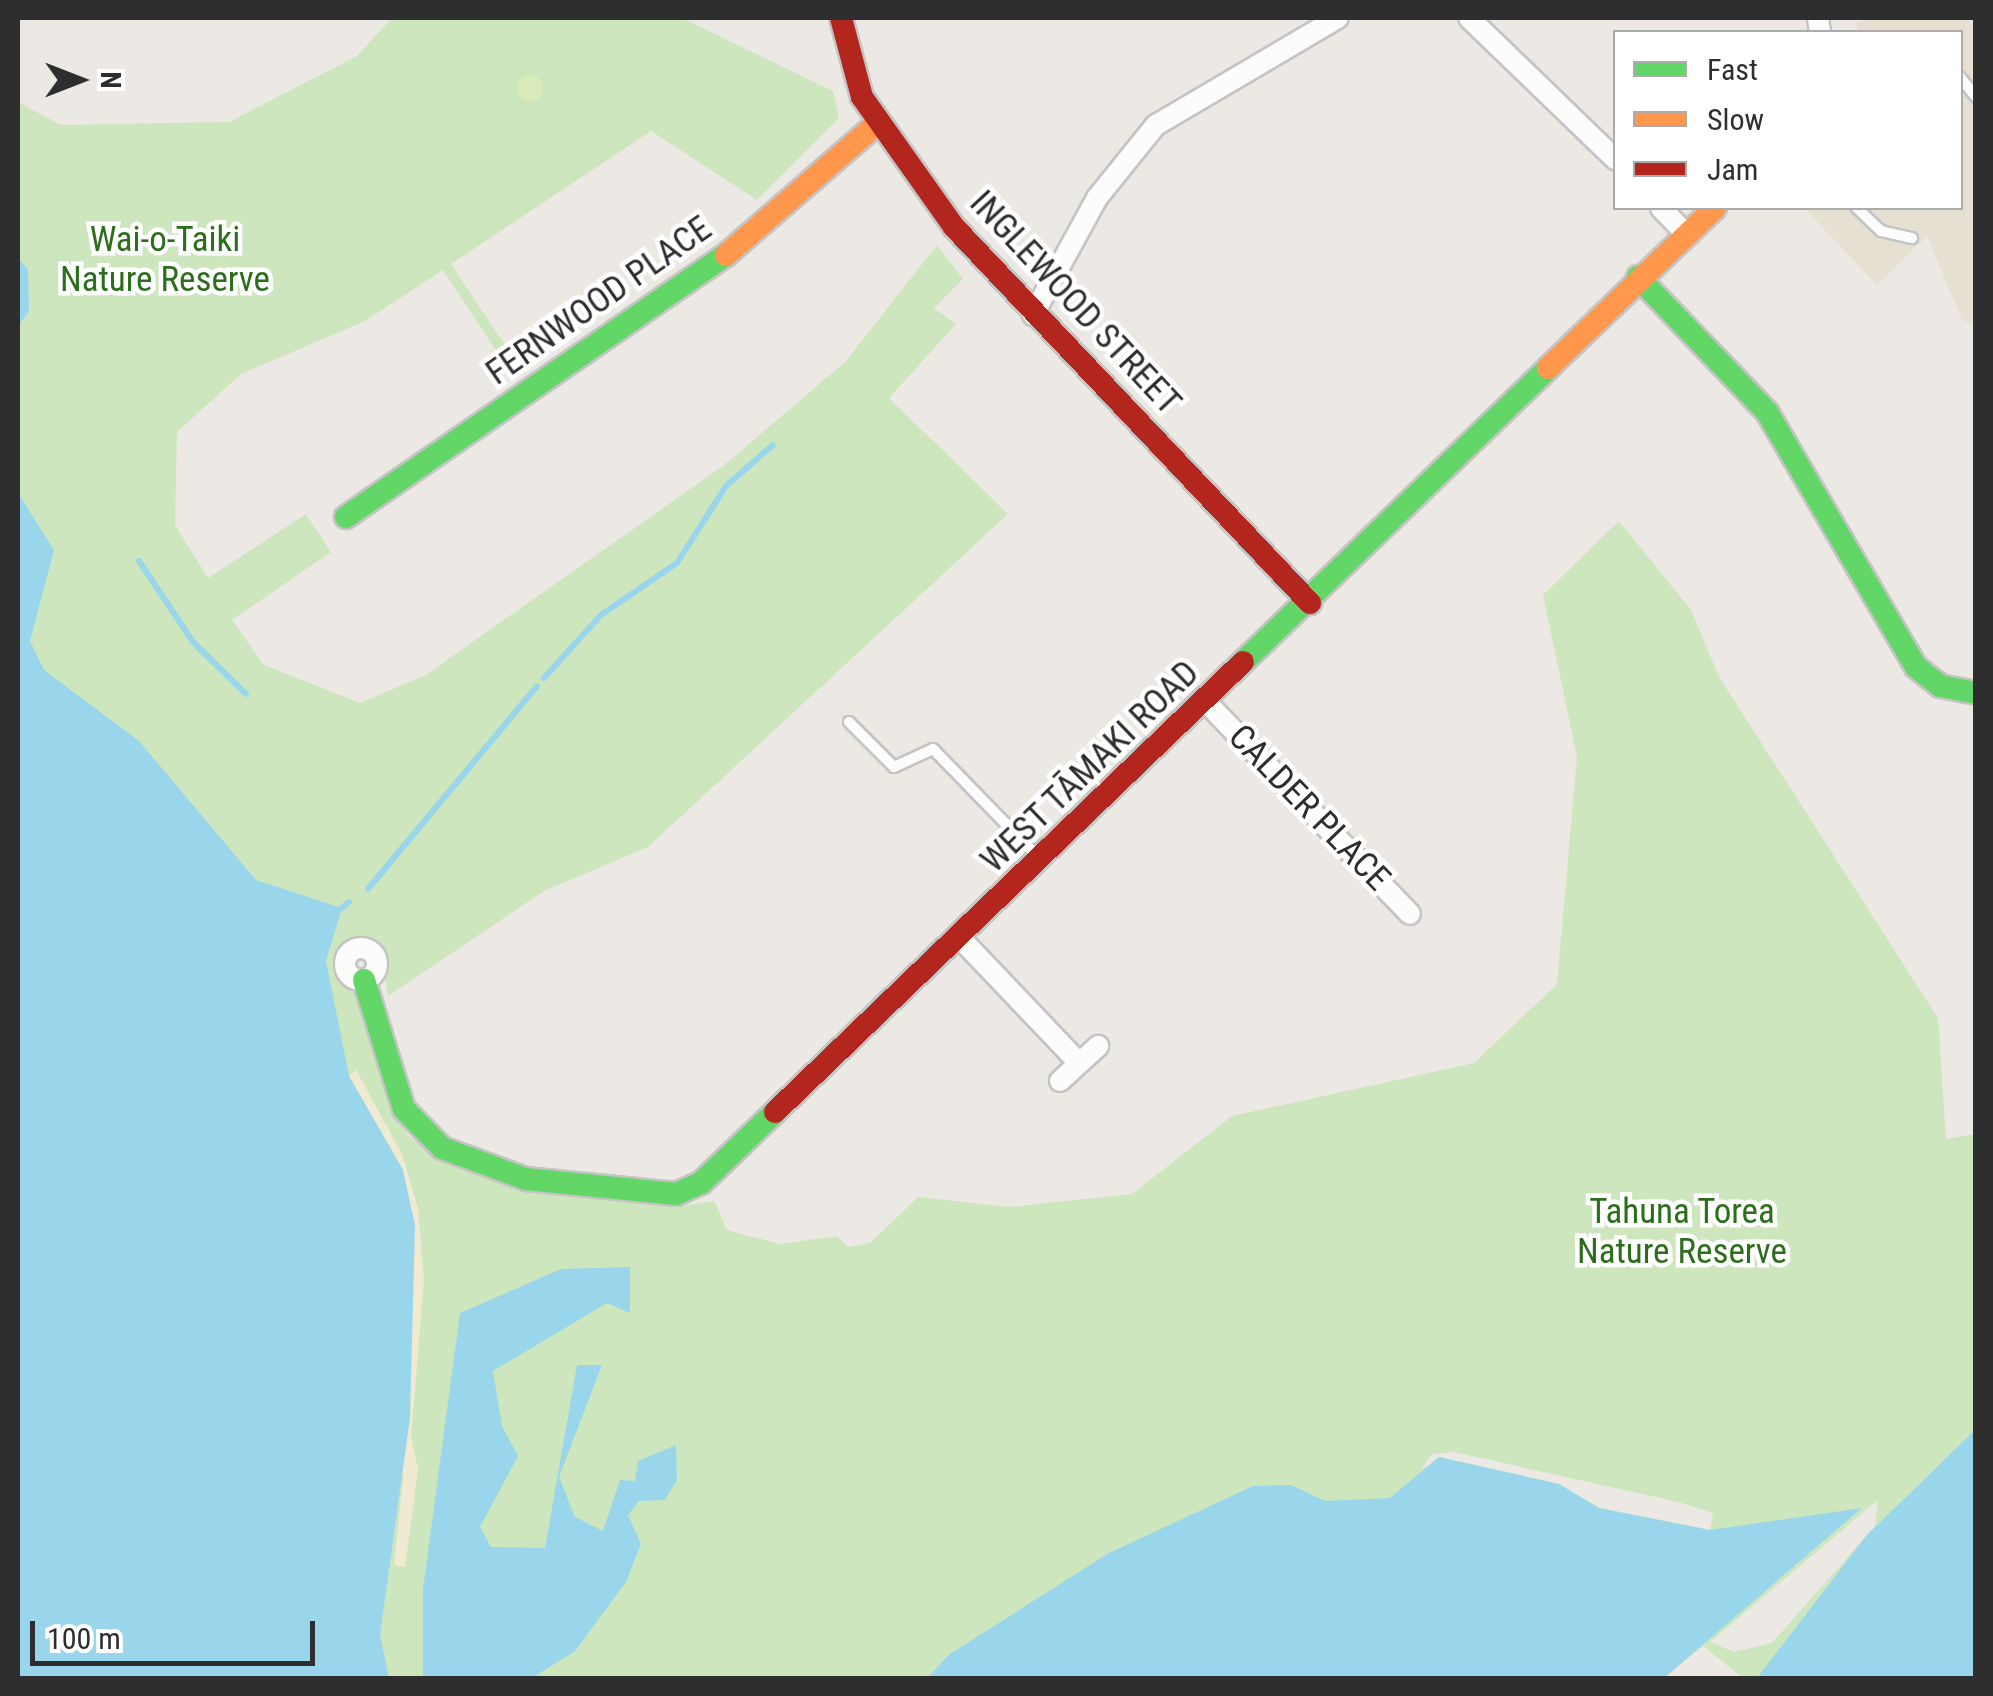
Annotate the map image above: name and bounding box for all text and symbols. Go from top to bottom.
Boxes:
north arrow [30,30,130,130]
legend [1613,30,1963,210]
text: Fast [1707,52,1758,87]
text: N [94,71,127,89]
text: Slow [1707,102,1764,137]
text: Jam [1707,152,1758,187]
street label: INGLEWOOD STREET [961,183,1189,423]
street label: FERNWOOD PLACE [478,208,720,394]
park label: Wai-o-Taiki Nature Reserve [60,219,270,301]
street label: WEST TĀMAKI ROAD [972,652,1208,882]
street label: CALDER PLACE [1219,716,1399,900]
park label: Tahuna Torea Nature Reserve [1577,1191,1787,1273]
scale bar [35,1601,320,1663]
text: 100 m [47,1621,121,1656]

